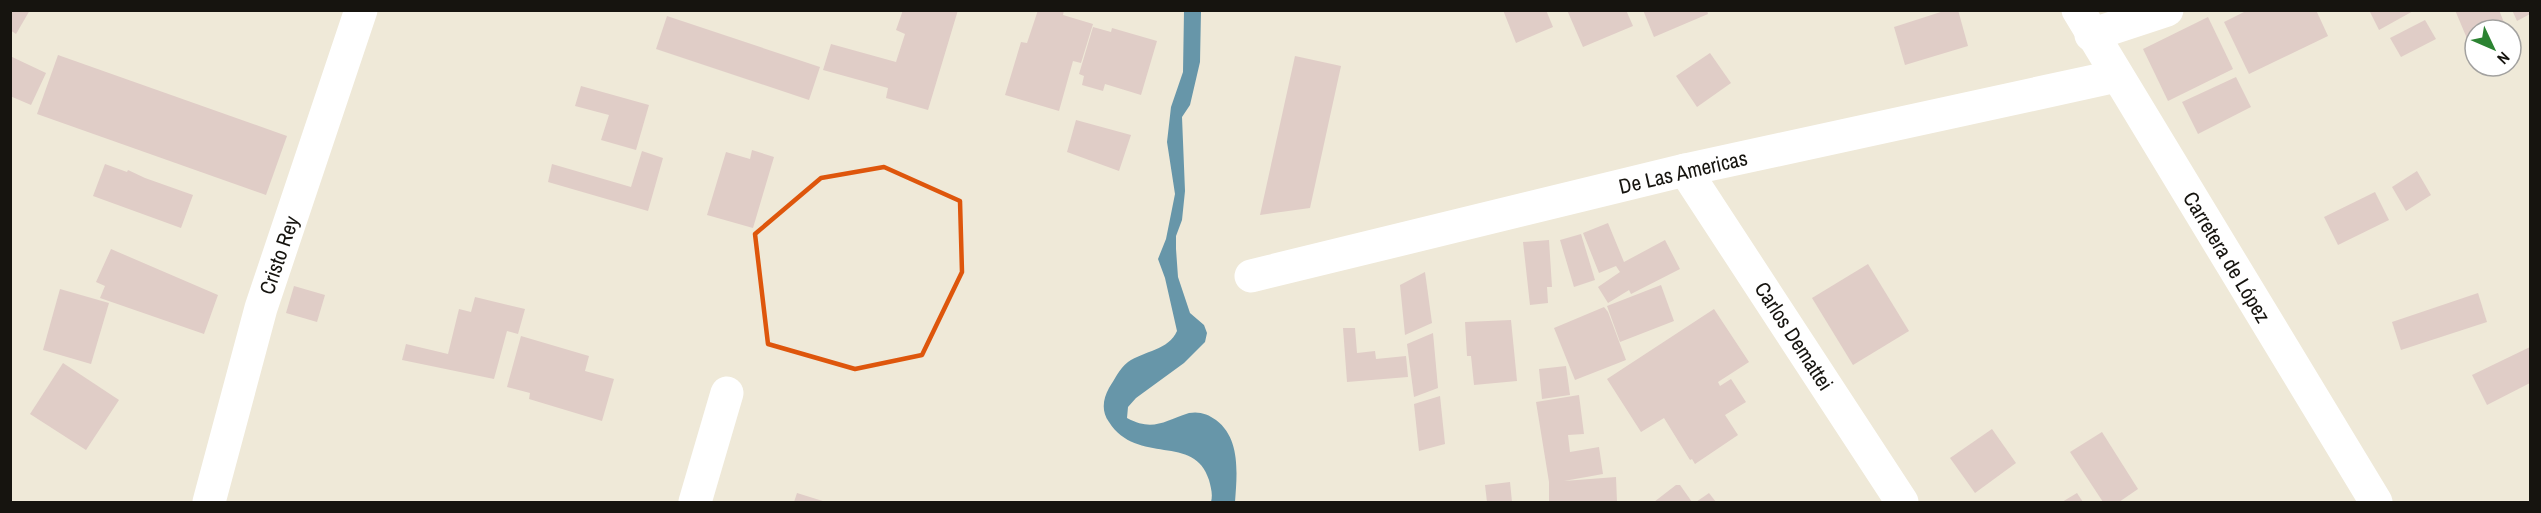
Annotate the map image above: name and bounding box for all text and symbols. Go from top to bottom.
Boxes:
north arrow [2463,18,2523,78]
text: N [2493,47,2515,69]
street label: De Las Americas [1616,143,1750,201]
street label: Carretera de López [2176,186,2278,328]
street label: Cristo Rey [252,211,306,298]
street label: Carlos Demattei [1748,276,1840,396]

